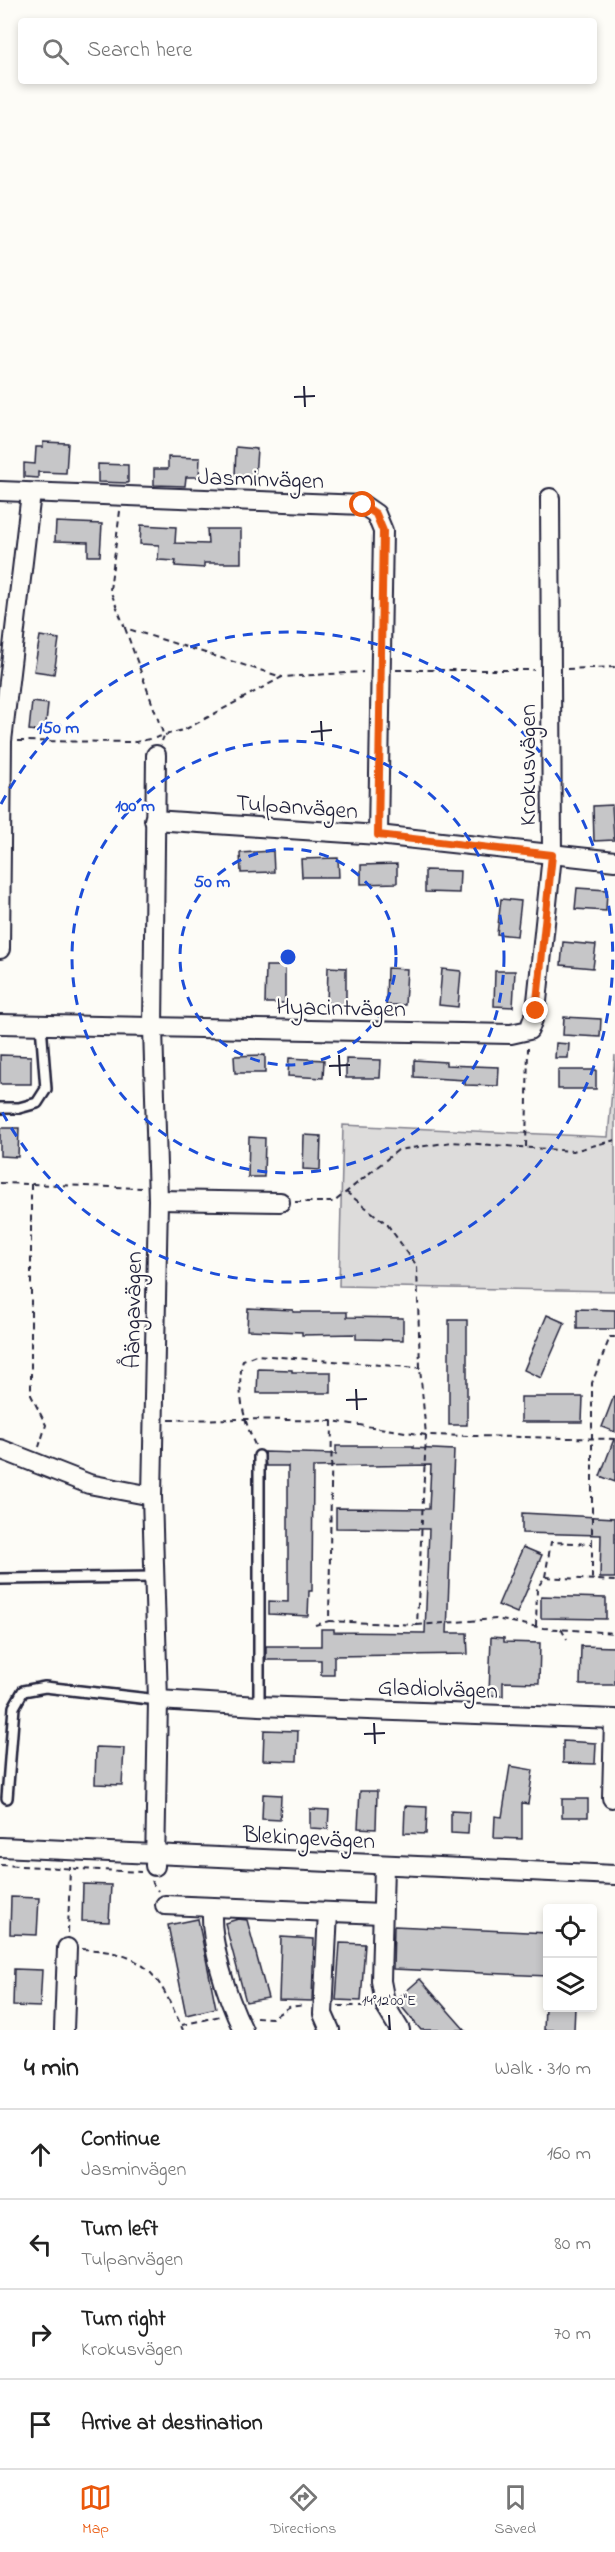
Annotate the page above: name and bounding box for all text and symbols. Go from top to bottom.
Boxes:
search box [18,18,597,84]
icon: search [39,35,72,68]
text: Search here [87,35,192,67]
street label: Jasminvägen [197,461,325,500]
route start [349,491,375,517]
street label: Krokusvägen [512,704,547,826]
text: 150 m [37,716,79,742]
street label: Tulpanvägen [234,787,359,830]
text: 100 m [115,794,155,820]
text: 50 m [194,870,230,896]
centre of rings [278,947,298,967]
street label: Hyacintvägen [276,991,406,1029]
route end [522,997,548,1023]
street label: Åängavägen [116,1251,153,1369]
street label: Gladiolvägen [377,1671,499,1710]
street label: Blekingevägen [241,1819,376,1860]
map controls [543,1904,597,2012]
button: locate [543,1904,597,1958]
button: layers [543,1958,597,2012]
text: 14°12'00"E [362,1990,416,2012]
text: 4 min [24,2050,79,2088]
text: Walk · 310 m [495,2055,591,2084]
text: Continue [81,2124,160,2156]
icon: ahead [24,2138,57,2171]
text: 160 m [547,2140,591,2169]
text: Jasminvägen [81,2156,186,2185]
text: Turn left [81,2214,158,2246]
icon: left [24,2228,57,2261]
text: 80 m [554,2230,591,2259]
text: Tulpanvägen [81,2246,183,2275]
text: Turn right [81,2304,166,2336]
icon: right [24,2318,57,2351]
text: 70 m [554,2320,591,2349]
text: Krokusvägen [81,2336,183,2365]
icon: arrive [24,2408,57,2441]
text: Arrive at destination [81,2408,263,2440]
tab: Map [79,2481,112,2541]
tab: Directions [270,2481,336,2541]
tab: Saved [494,2481,536,2541]

